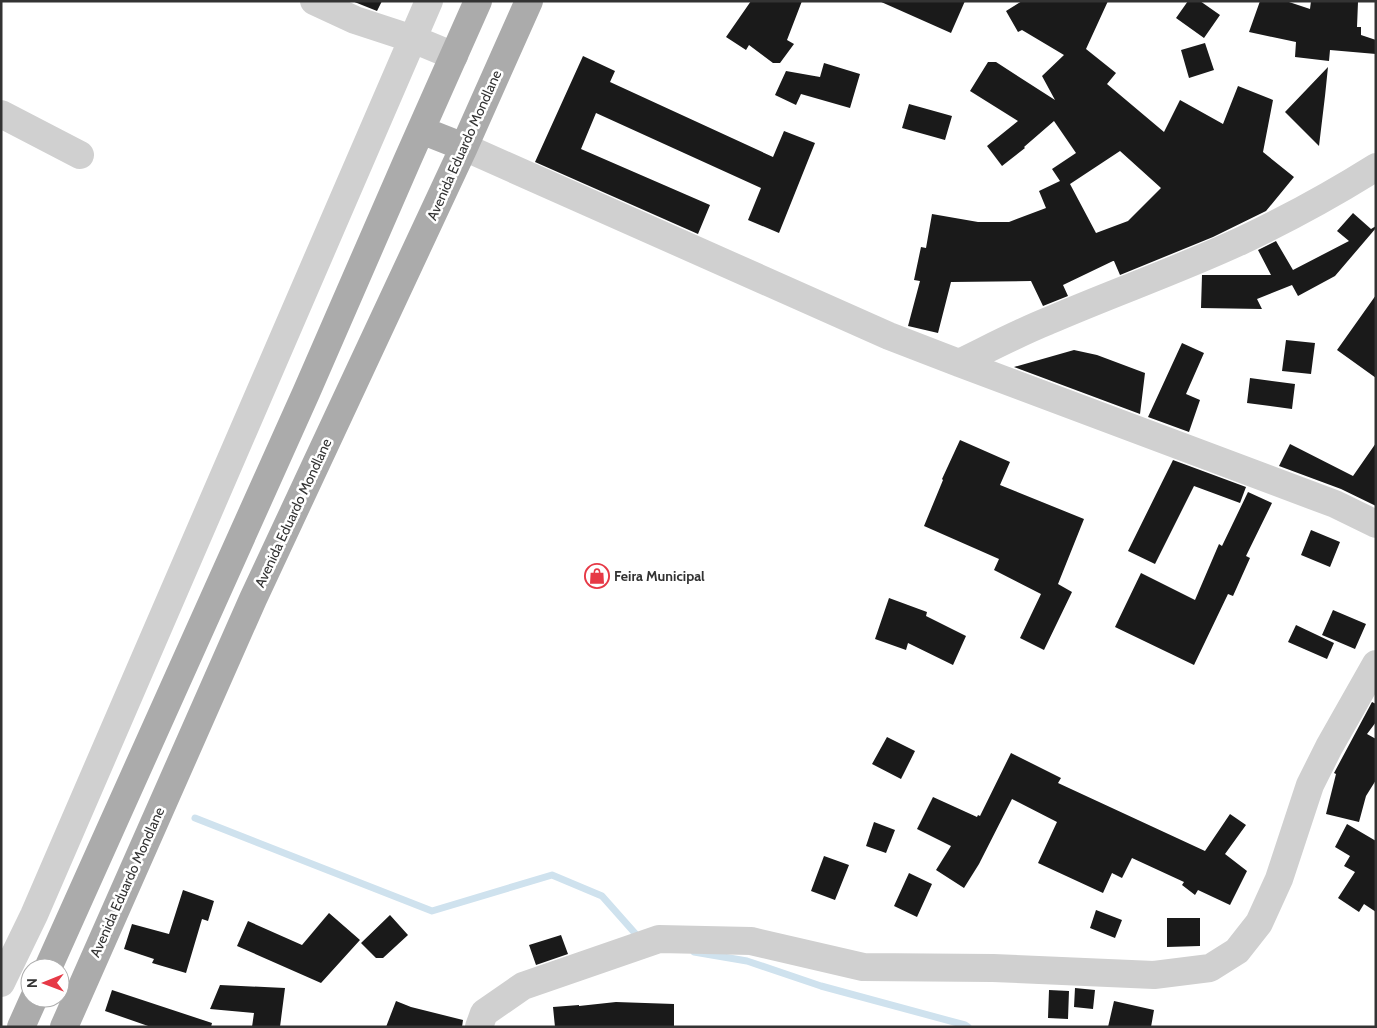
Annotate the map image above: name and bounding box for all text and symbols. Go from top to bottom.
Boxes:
street label: Avenida Eduardo Mondlane [423,67,505,223]
street label: Avenida Eduardo Mondlane [251,436,335,590]
shop icon: Feira Municipal [584,563,610,589]
place label: Feira Municipal [614,567,705,585]
street label: Avenida Eduardo Mondlane [86,804,168,960]
north arrow [20,958,70,1008]
text: N [23,978,41,988]

